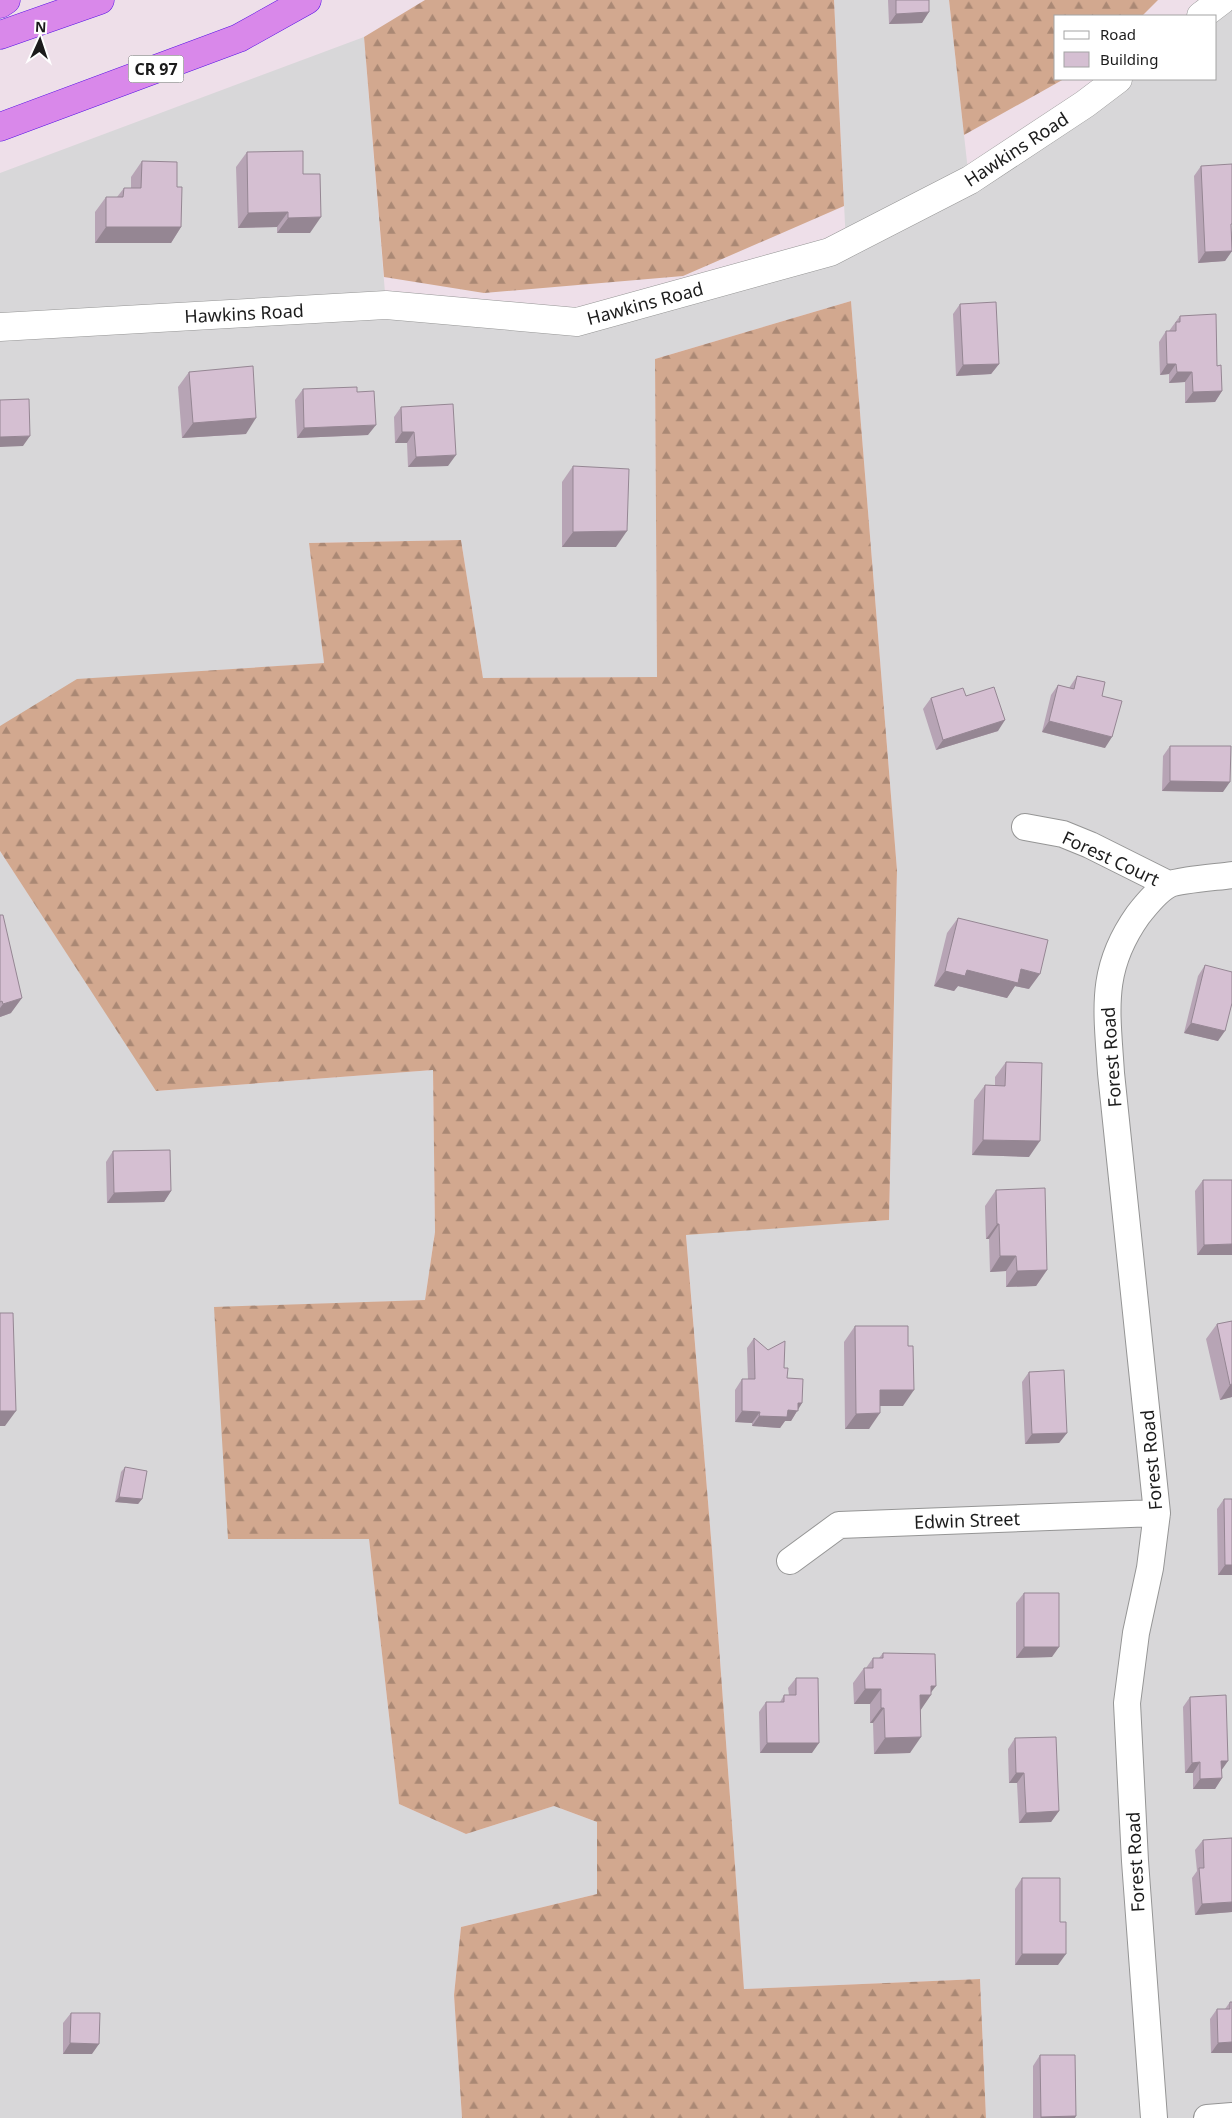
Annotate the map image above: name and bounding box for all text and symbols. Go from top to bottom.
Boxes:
north arrow [15,15,65,65]
legend [1054,15,1217,80]
text: N [35,17,47,36]
text: Road [1100,24,1136,44]
text: Building [1100,49,1158,69]
road number: CR 97 [128,56,184,82]
street label: Hawkins Road [959,106,1073,192]
street label: Hawkins Road [584,276,706,330]
street label: Hawkins Road [184,298,304,328]
street label: Forest Court [1059,825,1164,891]
street label: Forest Road [1096,1006,1126,1108]
street label: Forest Road [1135,1409,1167,1511]
street label: Edwin Street [914,1506,1021,1534]
street label: Forest Road [1120,1811,1150,1913]

